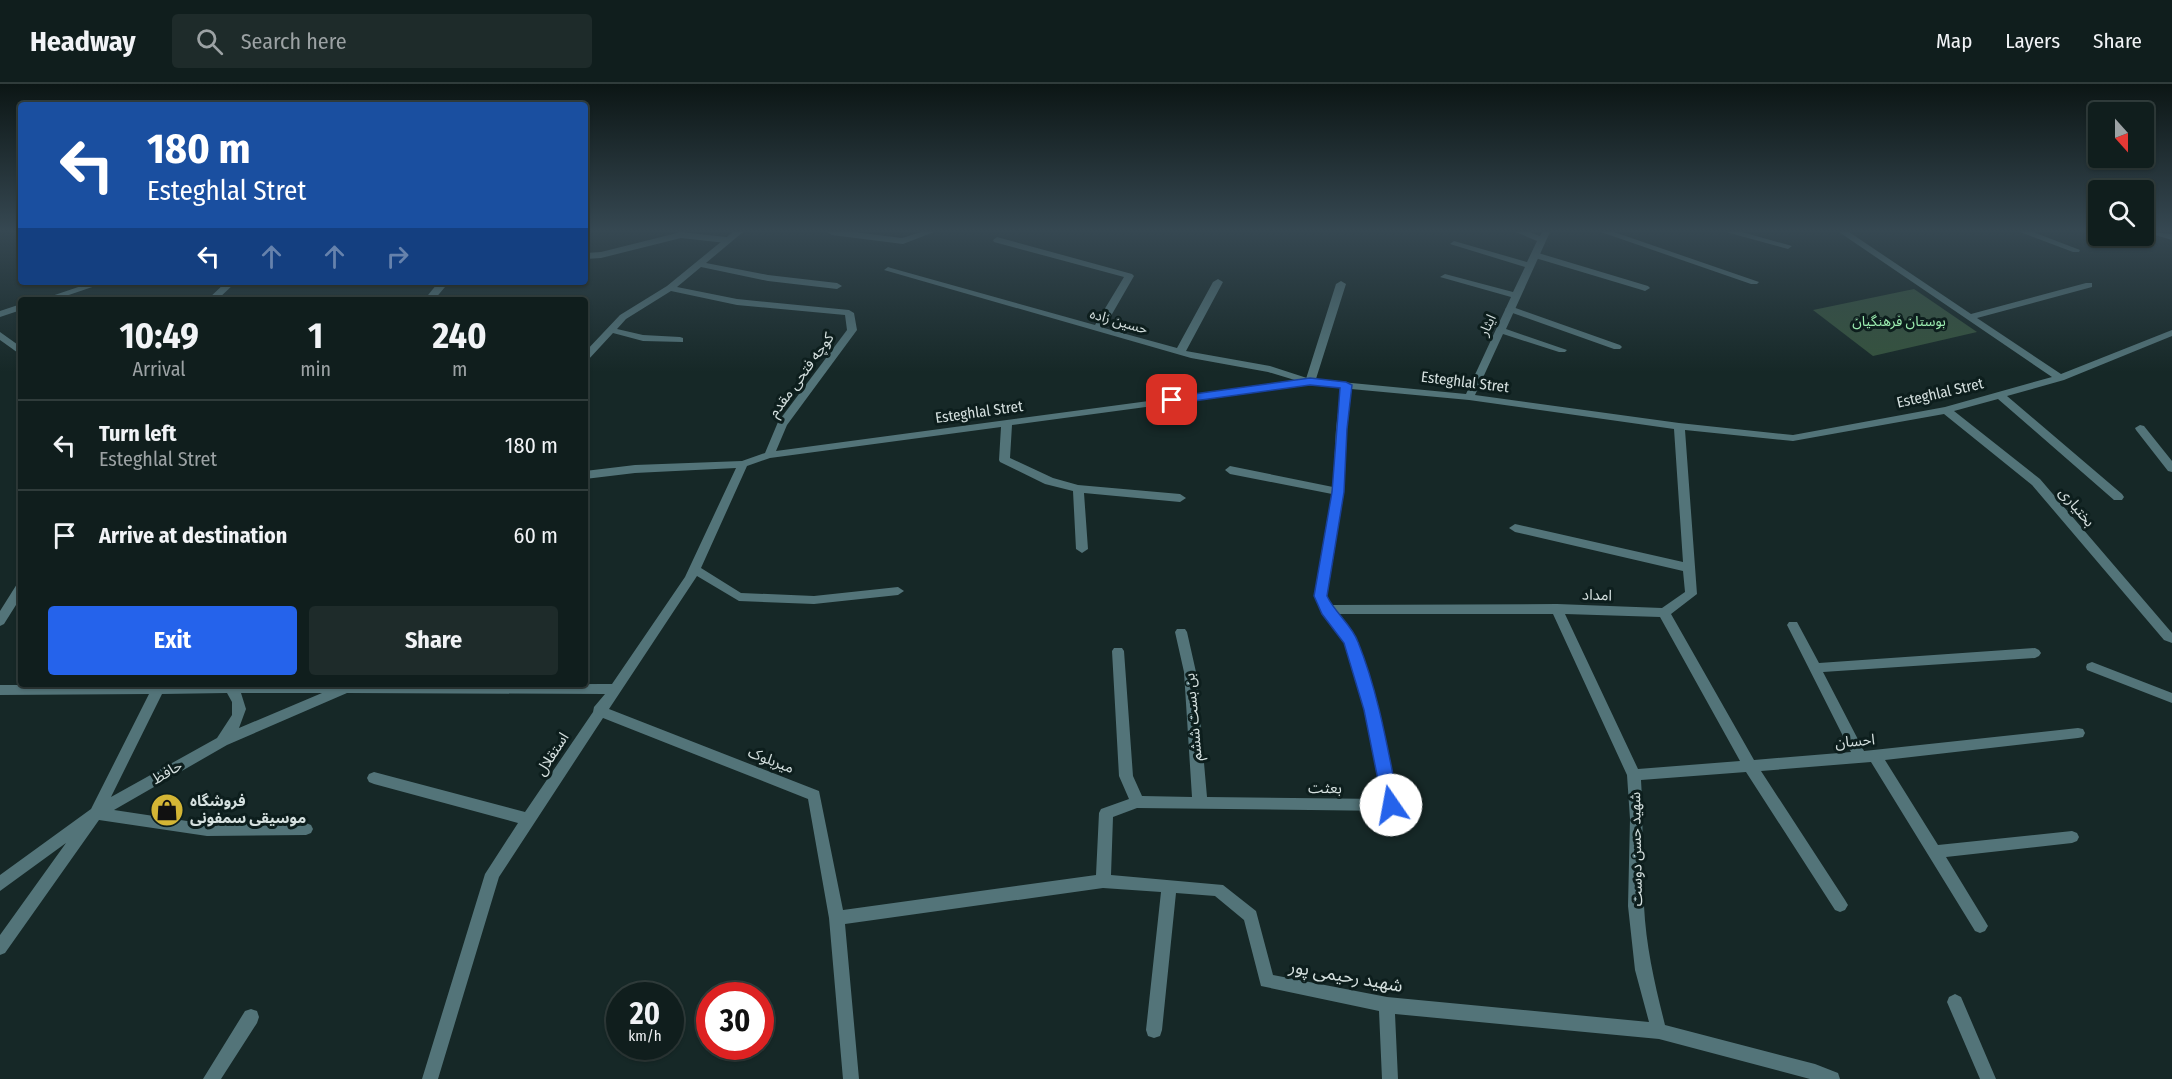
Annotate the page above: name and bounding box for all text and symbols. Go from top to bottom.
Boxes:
search box [172,14,592,68]
text: Headway [30,25,136,58]
icon: search [193,25,226,58]
text: Search here [241,28,347,55]
text: Map [1936,28,1972,54]
text: Layers [2005,28,2060,54]
text: Share [2093,28,2142,54]
north arrow [2088,102,2154,168]
map controls [2088,102,2154,246]
text: 180 m [147,124,251,174]
icon: left [48,126,126,204]
text: Esteghlal Stret [147,175,306,207]
button: search [2088,180,2154,246]
icon: left [192,240,225,273]
icon: ahead [255,240,288,273]
icon: ahead [318,240,351,273]
icon: right [381,240,414,273]
street label: حسین زاده [1088,305,1150,338]
street label: ایثار [1475,312,1500,340]
park label: بوستان فرهنگیان [1852,313,1946,330]
text: 10:49 [119,314,199,358]
text: 1 [308,314,323,358]
text: 240 [433,314,487,358]
street label: کوچه فتحی مقدم [764,329,840,422]
text: Arrival [133,357,186,381]
text: min [300,357,331,381]
text: m [452,357,467,381]
street label: Esteghlal Stret [1420,368,1510,396]
pin [1146,374,1197,425]
street label: Esteghlal Stret [1895,374,1985,412]
icon: arrive [1155,383,1188,416]
street label: Esteghlal Stret [934,397,1024,427]
text: Turn left [99,420,177,447]
icon: left [48,429,81,462]
text: 180 m [505,432,558,459]
text: Esteghlal Stret [99,447,217,471]
street label: بختیاری [2055,484,2099,530]
icon: arrive [48,519,81,552]
text: Arrive at destination [99,522,287,549]
text: 60 m [514,522,558,549]
street label: امداد [1582,585,1612,605]
button: Exit [48,606,297,675]
button: Share [309,606,558,675]
street label: بن بست ششم [1180,672,1208,762]
street label: استقلال [531,729,573,779]
street label: احسان [1834,730,1876,752]
street label: میربلوک [745,743,797,777]
street label: حافظ [148,756,186,788]
position arrow [1359,773,1423,837]
street label: بعثت [1308,779,1342,797]
street label: شهید حسن دوست [1626,791,1646,906]
shop icon: فروشگاه موسیقی سمفونی [149,792,185,828]
place label: فروشگاه موسیقی سمفونی [190,792,306,827]
street label: شهید رحیمی پور [1286,955,1405,997]
speed limit sign: 30 [696,982,774,1060]
text: 20 [630,996,660,1032]
text: km/h [628,1027,662,1045]

